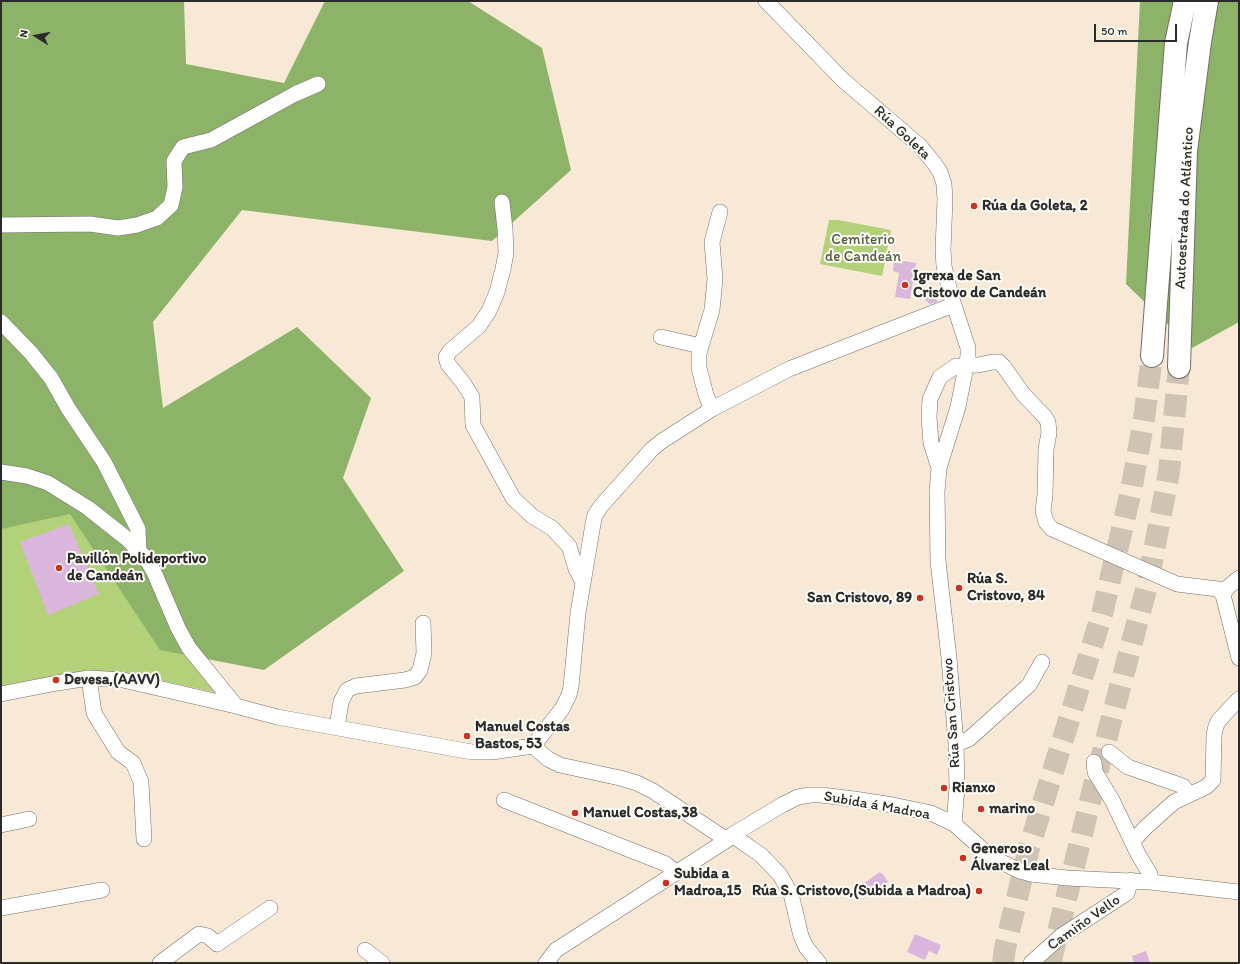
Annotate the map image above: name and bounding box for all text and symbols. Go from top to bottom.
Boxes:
north arrow [16,16,56,56]
scale bar [1096,16,1179,42]
text: 50 m [1101,24,1127,38]
text: N [17,29,31,39]
street label: Rúa Goleta [870,102,934,164]
street label: Autoestrada do Atlántico [1172,127,1198,289]
place label: Rúa da Goleta, 2 [982,197,1088,215]
marker: Rúa da Goleta, 2 [969,201,979,211]
park label: Cemiterio de Candeán [825,231,901,266]
place label: Igrexa de San Cristovo de Candeán [913,267,1046,302]
marker: Igrexa de San Cristovo de Candeán [900,280,910,290]
place label: Pavillón Polideportivo de Candeán [67,550,206,585]
marker: Pavillón Polideportivo de Candeán [54,563,64,573]
place label: Rúa S. Cristovo, 84 [967,570,1045,605]
marker: Rúa S. Cristovo, 84 [954,583,964,593]
place label: San Cristovo, 89 [807,589,912,607]
marker: San Cristovo, 89 [915,593,925,603]
street label: Rúa San Cristovo [939,657,965,769]
place label: Devesa,(AAVV) [64,671,160,689]
marker: Devesa,(AAVV) [51,675,61,685]
place label: Manuel Costas Bastos, 53 [475,718,570,753]
marker: Manuel Costas Bastos, 53 [462,731,472,741]
place label: Rianxo [952,779,995,797]
marker: Rianxo [939,783,949,793]
street label: Subida á Madroa [822,788,932,824]
place label: marino [989,800,1035,818]
place label: Manuel Costas,38 [583,804,698,822]
marker: marino [976,804,986,814]
marker: Manuel Costas,38 [570,808,580,818]
place label: Generoso Álvarez Leal [971,840,1049,875]
marker: Generoso Álvarez Leal [958,853,968,863]
place label: Subida a Madroa,15 [674,865,741,900]
marker: Subida a Madroa,15 [661,878,671,888]
place label: Rúa S. Cristovo,(Subida a Madroa) [752,882,971,900]
marker: Rúa S. Cristovo,(Subida a Madroa) [974,886,984,896]
street label: Camiño Vello [1044,891,1124,955]

